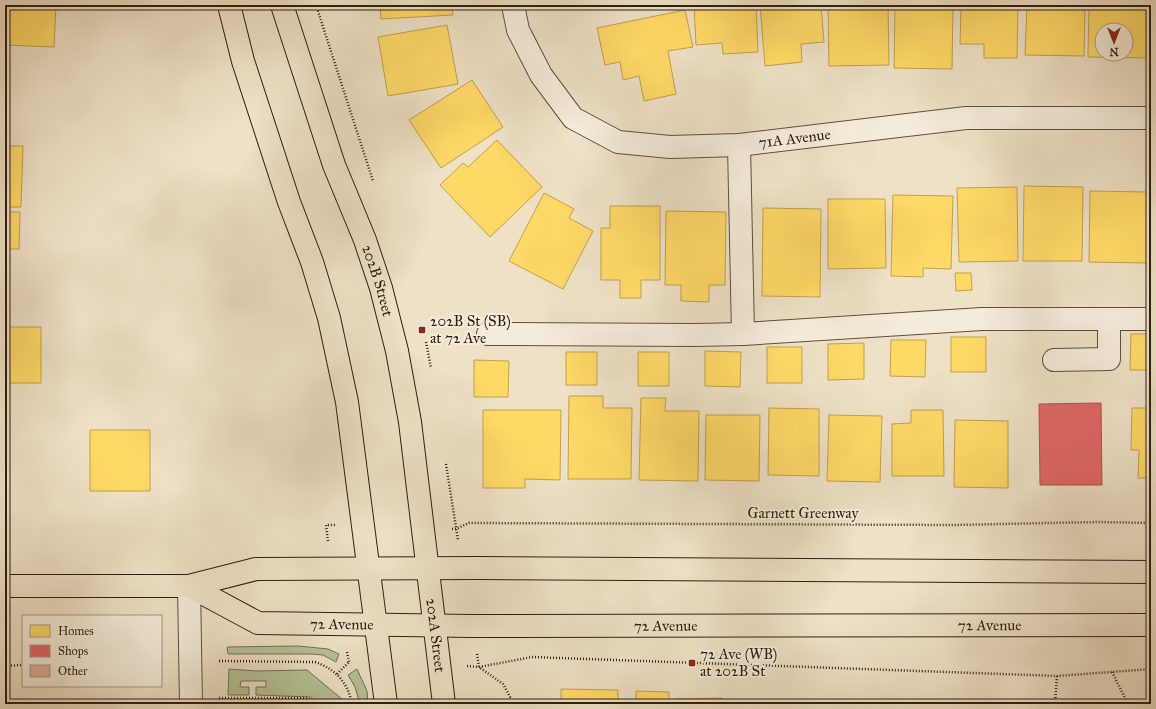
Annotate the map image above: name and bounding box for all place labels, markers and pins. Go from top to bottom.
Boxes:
place label: 202B St (SB) at 72 Ave [430,312,511,347]
marker: 202B St (SB) at 72 Ave [417,325,427,335]
place label: 72 Ave (WB) at 202B St [700,645,777,680]
marker: 72 Ave (WB) at 202B St [687,658,697,668]

